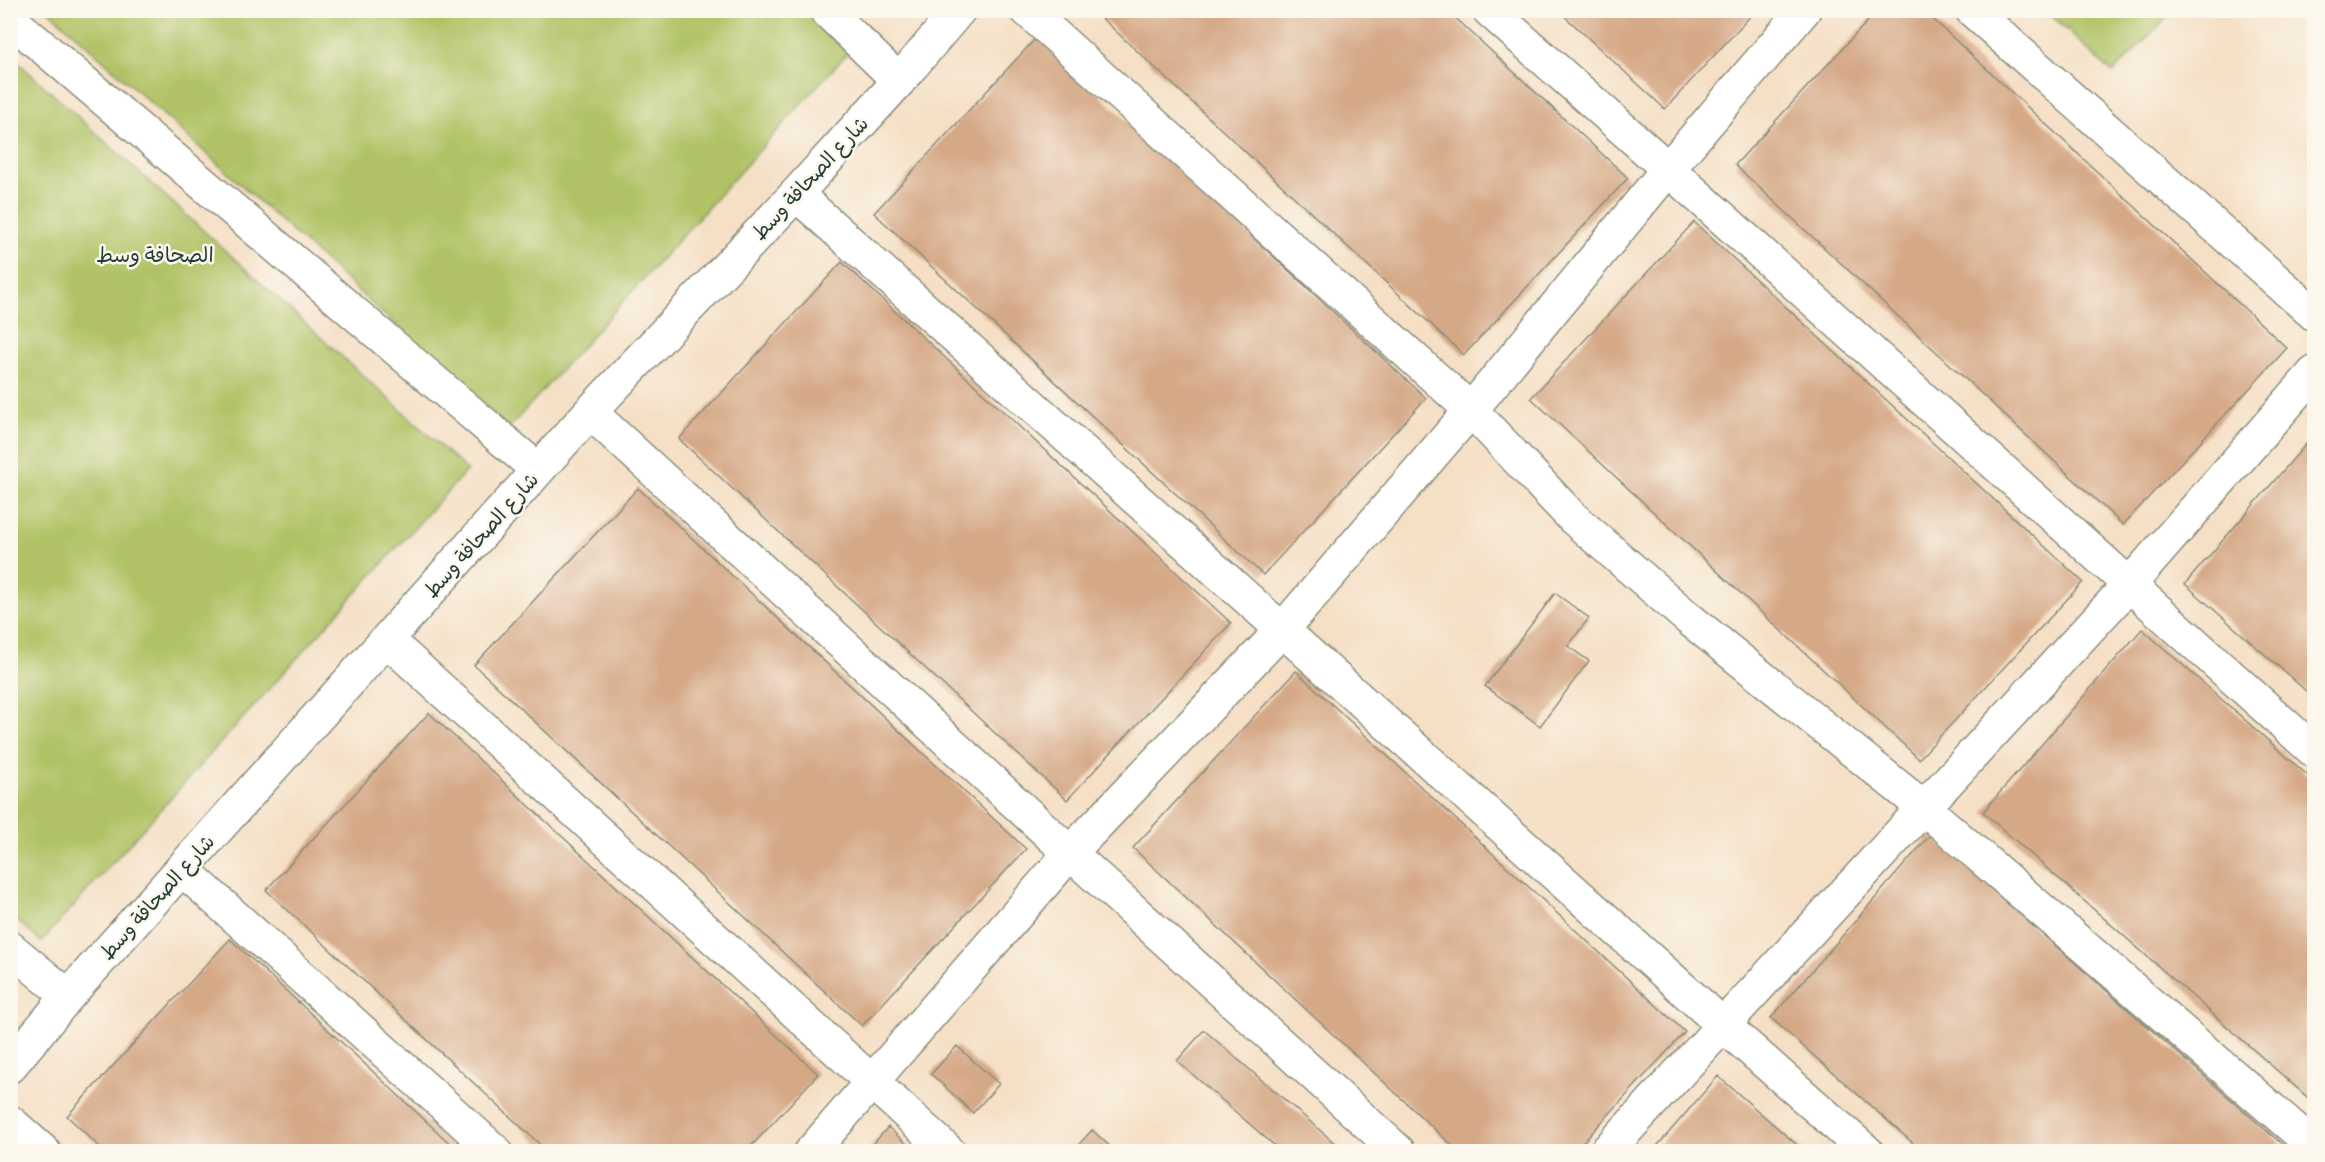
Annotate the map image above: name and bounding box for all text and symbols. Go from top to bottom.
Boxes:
street label: شارع الصحافة وسط [749,113,875,247]
district label: الصحافة وسط [96,246,214,271]
street label: شارع الصحافة وسط [421,470,546,604]
street label: شارع الصحافة وسط [97,832,222,966]

